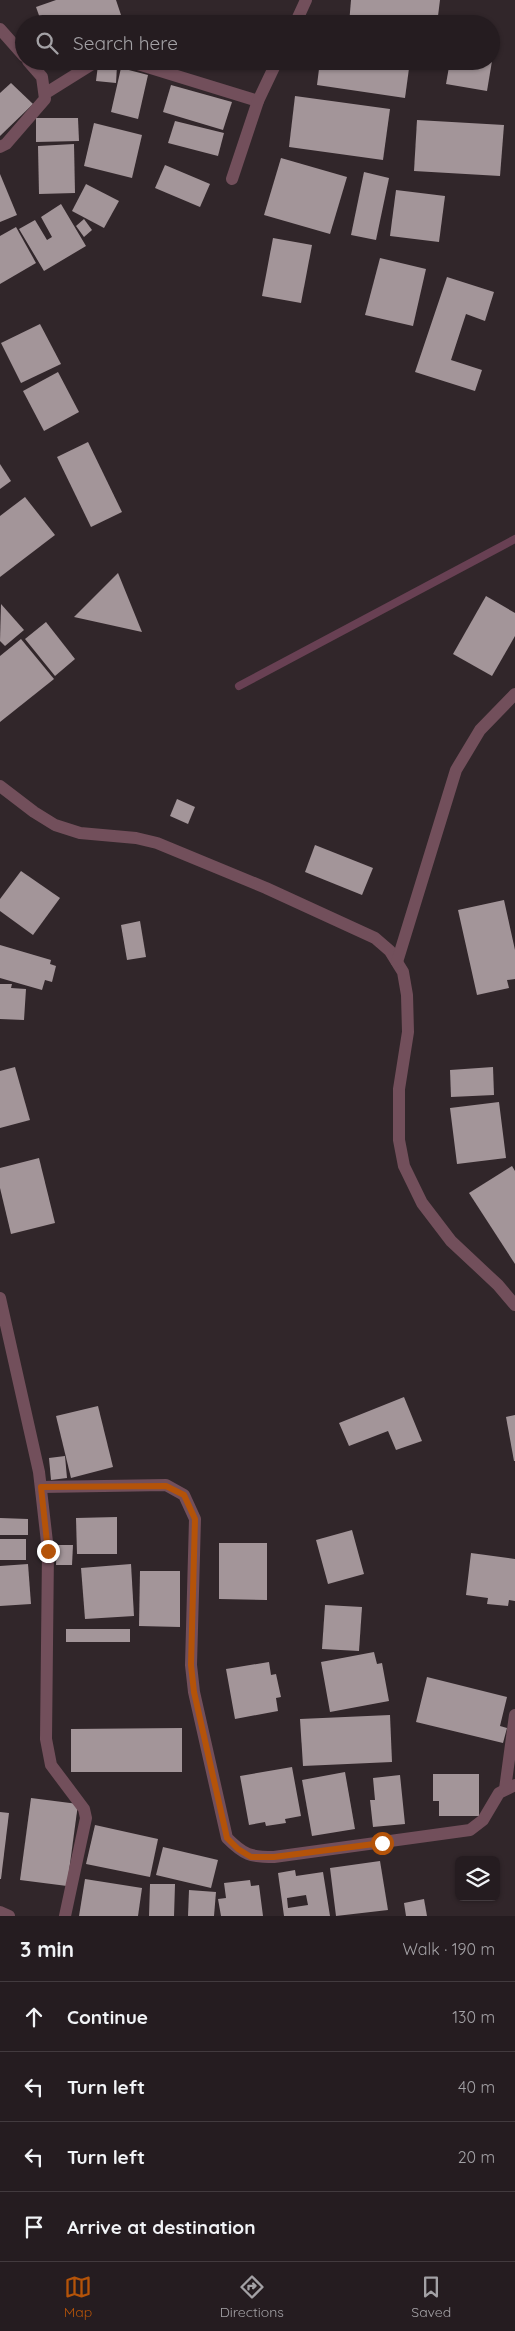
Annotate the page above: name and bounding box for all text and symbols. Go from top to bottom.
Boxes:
search box [15,15,500,70]
icon: search [33,29,61,57]
text: Search here [73,31,178,55]
route end [37,1540,60,1563]
route start [371,1832,394,1855]
map controls [455,1856,500,1901]
button: layers [455,1856,500,1901]
text: 3 min [20,1936,74,1962]
text: Walk · 190 m [403,1939,495,1959]
icon: ahead [20,2003,48,2031]
text: Continue [67,2005,148,2029]
text: 130 m [452,2007,495,2027]
icon: left [20,2073,48,2101]
text: Turn left [67,2075,145,2099]
text: 40 m [458,2077,495,2097]
icon: left [20,2143,48,2171]
text: Turn left [67,2145,145,2169]
text: 20 m [458,2147,495,2167]
icon: arrive [20,2213,48,2241]
text: Arrive at destination [67,2215,256,2239]
tab: Map [64,2273,92,2321]
tab: Directions [220,2273,284,2321]
tab: Saved [411,2273,451,2321]

